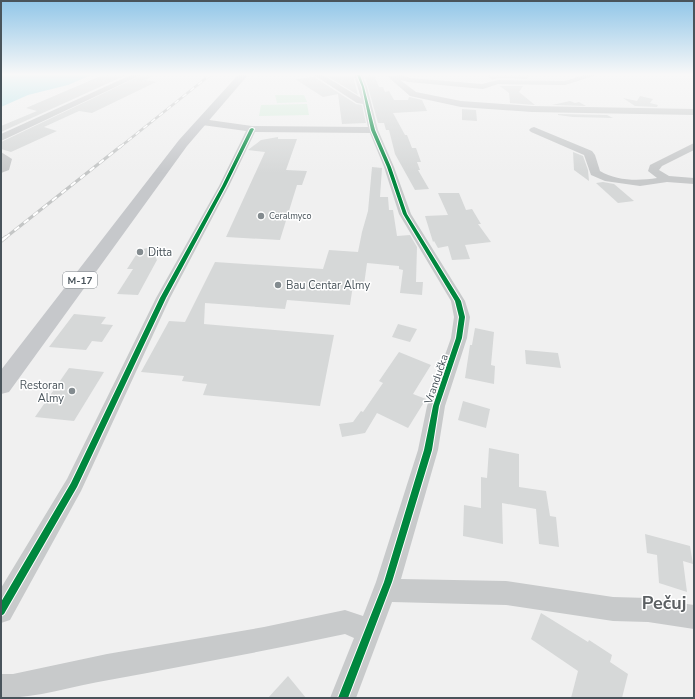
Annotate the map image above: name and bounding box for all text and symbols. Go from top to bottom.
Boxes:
place label: Ceralmyco [269,210,311,222]
marker: Ceralmyco [256,211,266,221]
place label: Ditta [148,245,172,260]
marker: Ditta [135,247,145,257]
road number: M-17 [63,272,97,288]
place label: Bau Centar Almy [286,278,370,293]
marker: Bau Centar Almy [273,280,283,290]
street label: Vrandučka [421,352,452,407]
place label: Restoran Almy [20,378,64,406]
marker: Restoran Almy [67,386,77,396]
district label: Pečuj [642,591,686,615]

